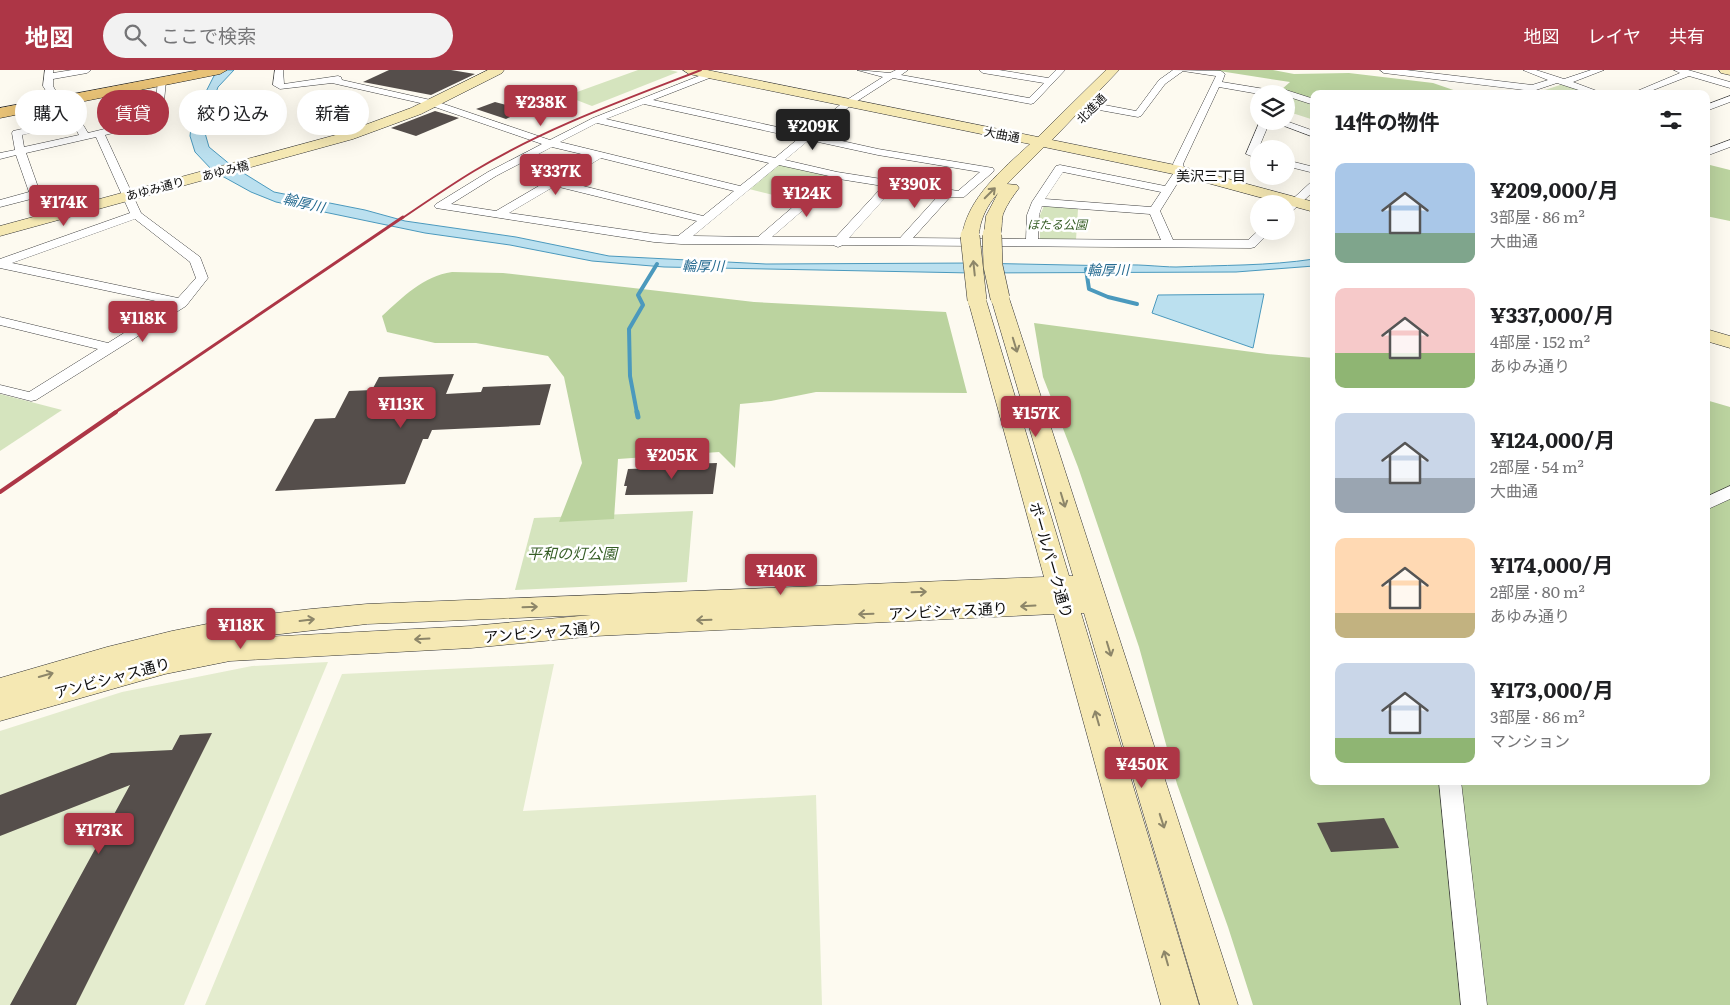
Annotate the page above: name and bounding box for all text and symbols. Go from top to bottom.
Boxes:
search box [103,13,453,58]
text: 地図 [25,18,73,53]
icon: search [121,21,149,49]
text: ここで検索 [161,21,256,49]
text: 地図 [1524,22,1560,49]
text: レイヤ [1588,22,1641,49]
text: 共有 [1669,22,1705,49]
pin: ¥238K [506,85,576,127]
map controls [1250,85,1295,240]
button: layers [1250,85,1295,130]
text: ¥238K [515,89,567,113]
street label: 北進通 [1072,89,1110,127]
chip: 購入 [15,90,87,135]
chip: 賃貸 [97,90,169,135]
chip: 絞り込み [179,90,287,135]
chip: 新着 [297,90,369,135]
text: 14件の物件 [1335,105,1440,136]
icon: filters [1657,106,1685,134]
pin: ¥209K [778,108,848,151]
text: ¥209K [787,113,839,137]
street label: 大曲通 [983,122,1021,146]
button: + [1250,140,1295,185]
pin: ¥337K [521,154,591,196]
street label: あゆみ橋 [200,155,250,185]
text: ¥337K [531,158,581,182]
district label: 美沢三丁目 [1176,165,1246,185]
pin: ¥390K [880,166,950,209]
text: ¥390K [889,171,941,195]
street label: あゆみ通り [124,172,186,204]
text: ¥209,000/月 [1490,173,1619,204]
pin: ¥124K [772,176,842,218]
text: ¥124K [782,180,832,204]
icon: home [1375,183,1435,243]
pin: ¥174K [29,184,99,227]
one-way arrow [984,186,996,199]
water label: 輪厚川 [281,188,329,217]
text: ¥174K [40,189,88,213]
button: − [1250,195,1295,240]
text: 3部屋 · 86 m² [1490,204,1585,228]
park label: ほたる公園 [1027,215,1089,233]
text: 大曲通 [1490,228,1538,252]
water label: 輪厚川 [682,255,726,275]
water label: 輪厚川 [1087,259,1131,279]
one-way arrow [969,260,978,276]
text: ¥337,000/月 [1490,298,1614,329]
pin: ¥118K [108,300,178,343]
text: ¥118K [119,305,167,329]
icon: home [1375,308,1435,368]
text: 4部屋 · 152 m² [1490,329,1590,353]
one-way arrow [1010,337,1020,353]
text: あゆみ通り [1490,353,1570,377]
pin: ¥113K [366,386,436,429]
text: ¥113K [378,391,424,415]
pin: ¥157K [1001,396,1071,438]
text: ¥157K [1012,400,1060,424]
text: ¥124,000/月 [1490,423,1615,454]
icon: home [1375,433,1435,493]
pin: ¥205K [637,438,707,480]
text: ¥205K [646,442,698,466]
text: 2部屋 · 54 m² [1490,454,1584,478]
text: 大曲通 [1490,478,1538,502]
one-way arrow [1059,492,1068,508]
street label: ボールパーク通り [1024,499,1080,621]
park label: 平和の灯公園 [527,541,619,564]
text: ¥174,000/月 [1490,548,1613,579]
pin: ¥140K [746,554,816,596]
text: ¥140K [756,558,806,582]
icon: home [1375,558,1435,618]
text: 2部屋 · 80 m² [1490,579,1585,603]
one-way arrow [911,587,927,597]
street label: アンビシャス通り [888,595,1008,625]
one-way arrow [521,602,537,611]
one-way arrow [1021,602,1037,611]
text: あゆみ通り [1490,603,1570,627]
pin: ¥118K [206,608,276,650]
one-way arrow [858,609,874,618]
text: ¥118K [217,612,265,636]
street label: アンビシャス通り [483,614,603,648]
one-way arrow [299,615,315,625]
one-way arrow [696,616,712,625]
one-way arrow [415,634,431,644]
one-way arrow [1104,641,1114,657]
street label: アンビシャス通り [51,650,173,704]
one-way arrow [38,670,54,680]
text: ¥173,000/月 [1490,673,1614,704]
icon: home [1375,683,1435,743]
text: 3部屋 · 86 m² [1490,704,1585,728]
one-way arrow [1092,710,1102,726]
text: マンション [1490,728,1570,752]
pin: ¥450K [1107,746,1177,789]
text: ¥450K [1116,751,1168,775]
pin: ¥173K [64,812,134,855]
one-way arrow [1158,812,1167,828]
text: ¥173K [75,817,123,841]
one-way arrow [1161,951,1171,967]

